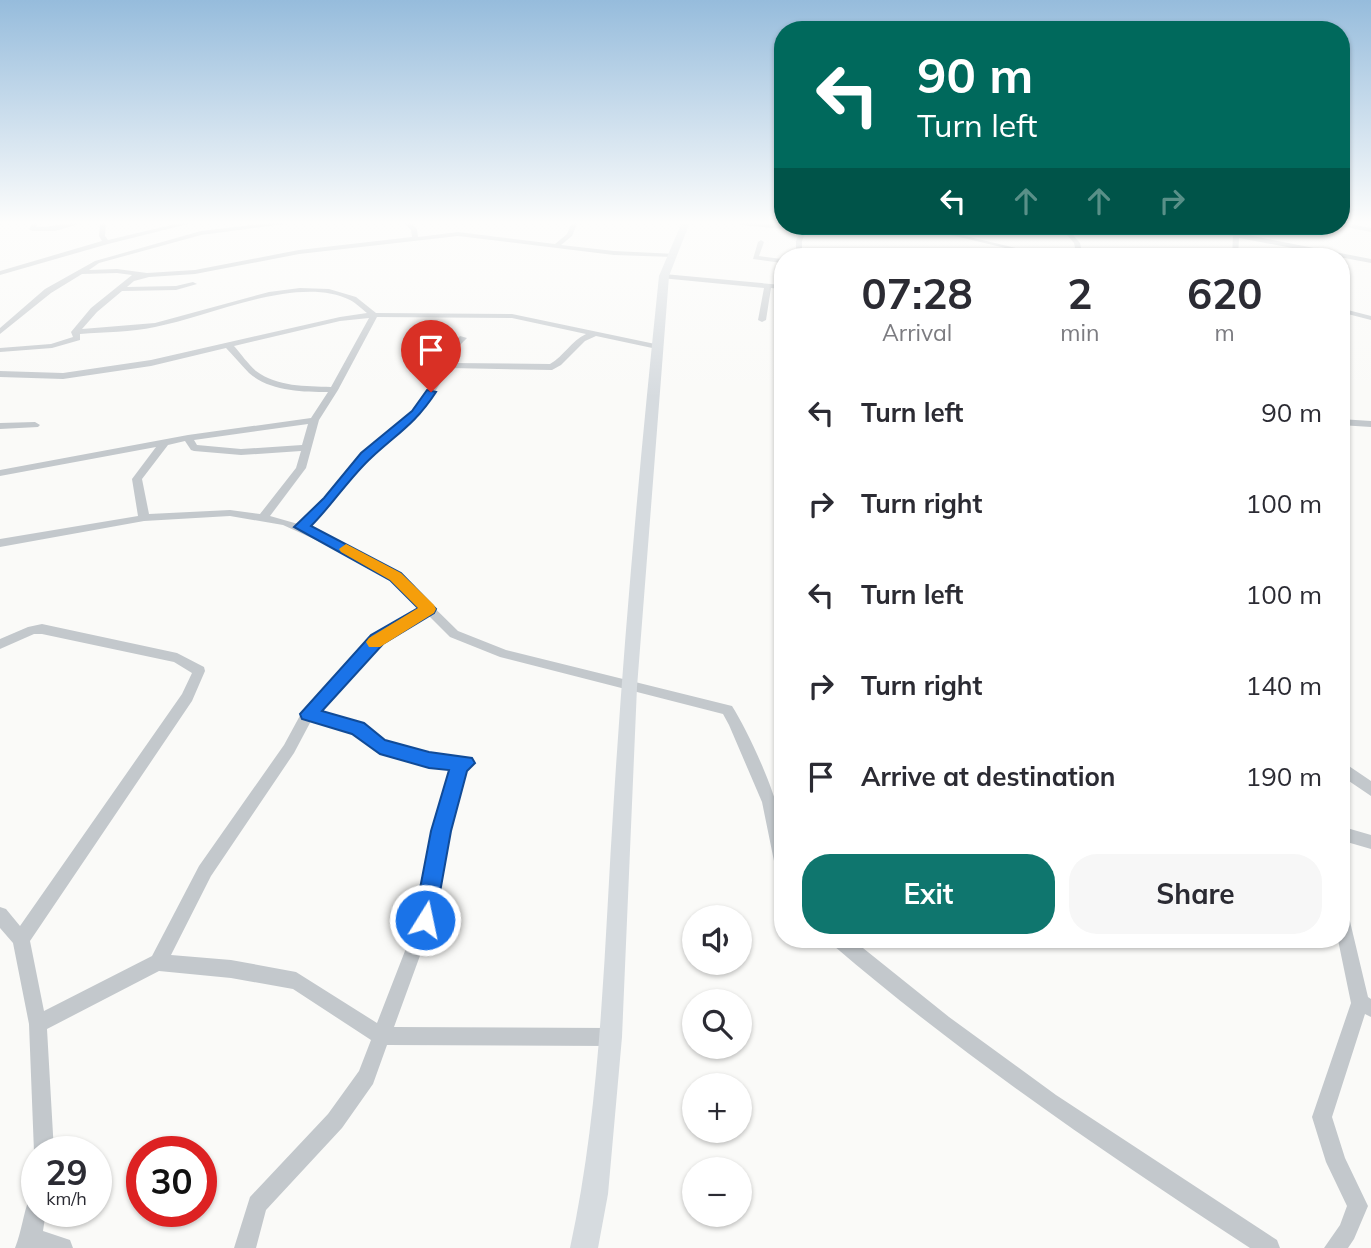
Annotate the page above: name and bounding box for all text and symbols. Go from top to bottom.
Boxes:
text: 90 m [917,44,1033,105]
icon: left [802,49,893,140]
text: Turn left [917,105,1037,145]
icon: left [934,182,972,220]
icon: ahead [1007,182,1045,220]
icon: ahead [1080,182,1118,220]
icon: right [1153,182,1191,220]
text: 07:28 [862,267,973,320]
text: 2 [1067,267,1092,320]
text: 620 [1187,267,1262,320]
text: Arrival [882,318,952,347]
text: min [1060,318,1099,347]
text: m [1215,318,1235,347]
pin [401,320,461,392]
icon: arrive [412,331,450,369]
icon: left [802,394,840,432]
text: Turn left [861,396,963,429]
text: 90 m [1261,396,1322,429]
icon: right [802,485,840,523]
text: Turn right [861,487,982,520]
text: 100 m [1246,487,1322,520]
icon: left [802,576,840,614]
text: Turn left [861,578,963,611]
text: 100 m [1246,578,1322,611]
icon: right [802,667,840,705]
text: Turn right [861,669,982,702]
text: 140 m [1246,669,1322,702]
icon: arrive [802,758,840,796]
text: Arrive at destination [861,760,1116,793]
text: 190 m [1246,760,1322,793]
button: Exit [802,854,1055,934]
button: Share [1069,854,1322,934]
position arrow [388,883,462,957]
map controls [682,905,752,1227]
button: sound [682,905,752,975]
button: search [682,989,752,1059]
button: + [682,1073,752,1143]
speed limit sign: 30 [126,1136,217,1227]
text: 29 [45,1150,88,1194]
button: − [682,1157,752,1227]
text: km/h [46,1187,87,1210]

